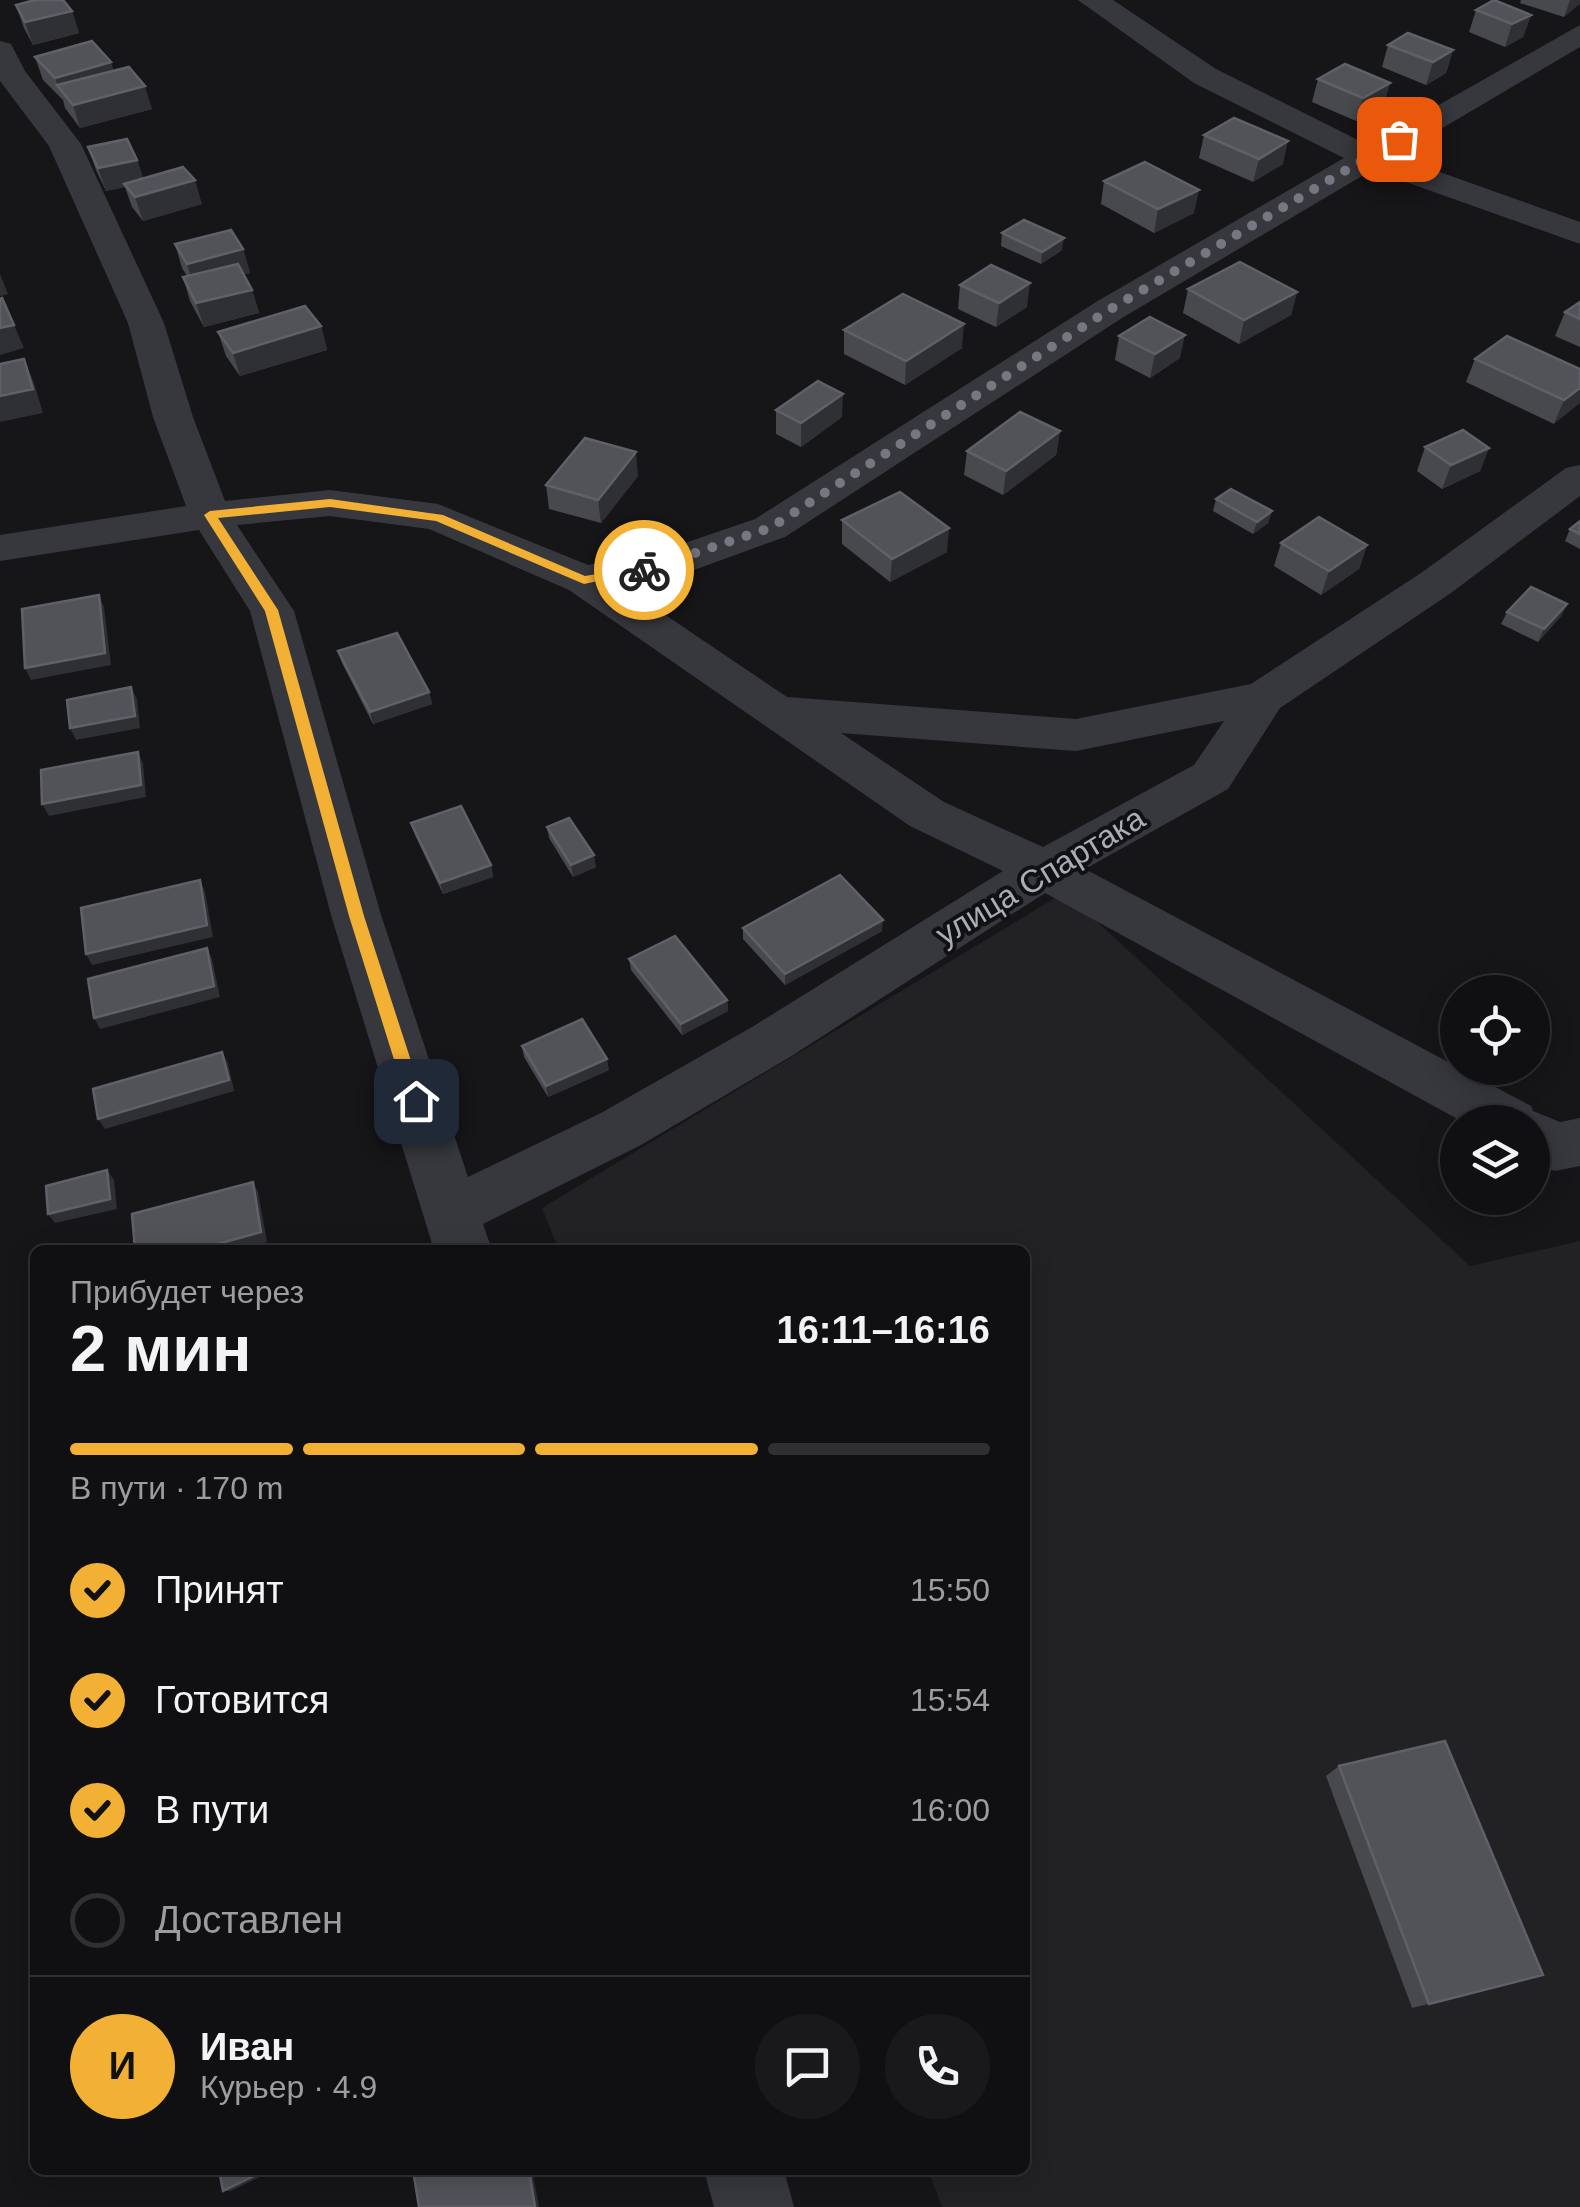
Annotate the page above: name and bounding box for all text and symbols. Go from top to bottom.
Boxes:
pin [1357,97,1442,182]
icon: bag [1372,112,1427,167]
courier [594,520,694,620]
icon: bike [617,543,672,598]
street label: улица Спартака [929,799,1151,952]
map controls [1440,975,1550,1215]
button: locate [1440,975,1550,1085]
pin [374,1059,459,1144]
icon: home [389,1074,444,1129]
button: layers [1440,1105,1550,1215]
text: Прибудет через [70,1274,304,1310]
text: 16:11–16:16 [777,1309,990,1351]
text: 2 мин [70,1312,252,1385]
text: В пути · 170 m [70,1470,283,1506]
icon: check [70,1563,125,1618]
text: Принят [155,1569,284,1611]
text: 15:50 [910,1572,990,1608]
icon: check [70,1673,125,1728]
text: Готовится [155,1679,329,1721]
text: 15:54 [910,1682,990,1718]
icon: check [70,1783,125,1838]
text: В пути [155,1789,269,1831]
text: 16:00 [910,1792,990,1828]
text: Доставлен [155,1899,343,1941]
button: chat [755,2014,860,2119]
button: phone [885,2014,990,2119]
text: Иван [200,2026,294,2068]
text: И [109,2045,136,2087]
text: Курьер · 4.9 [200,2069,377,2105]

